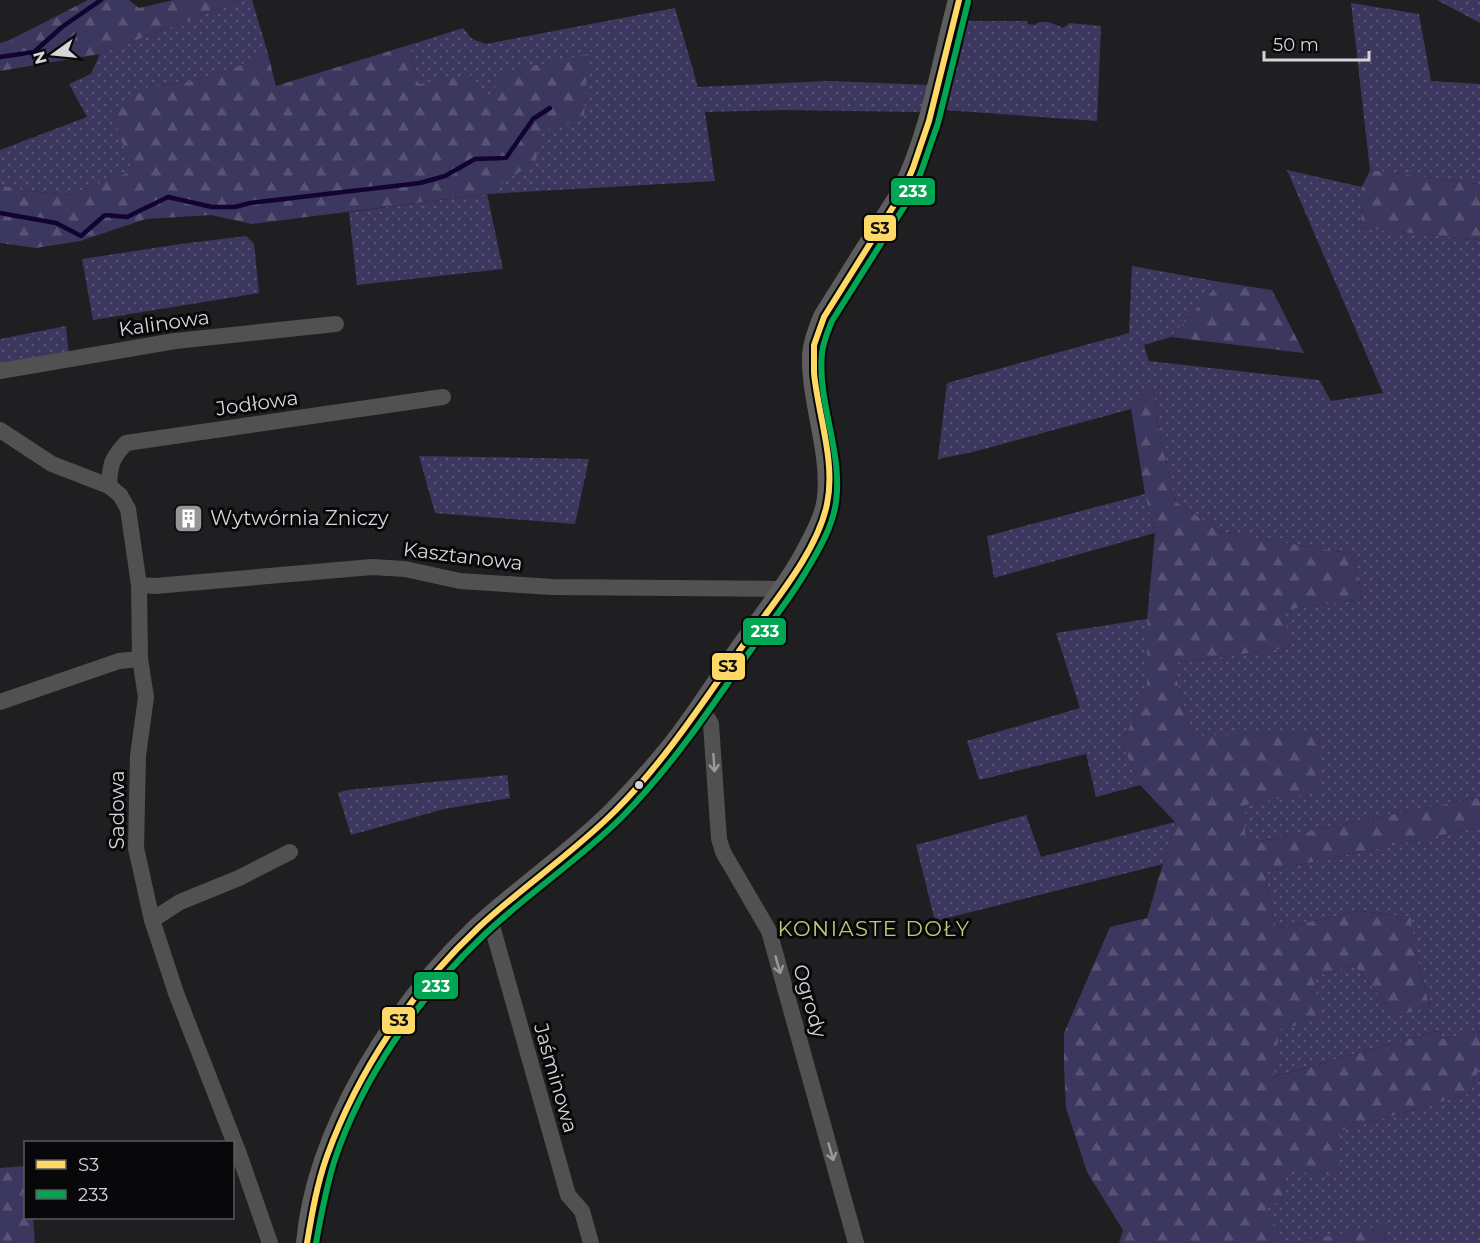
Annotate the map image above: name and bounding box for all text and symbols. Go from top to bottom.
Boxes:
north arrow [24,24,84,84]
scale bar [1264,24,1369,62]
text: 50 m [1273,34,1319,56]
text: N [29,49,51,66]
line badge: 233 [890,177,936,206]
text: 233 [899,182,927,201]
line badge: S3 [863,214,897,242]
text: S3 [870,219,890,238]
street label: Kalinowa [117,305,211,341]
street label: Jodłowa [213,385,300,421]
building icon: Wytwórnia Zniczy [173,502,205,534]
place label: Wytwórnia Zniczy [210,506,389,530]
street label: Kasztanowa [402,537,524,575]
line badge: 233 [742,617,787,646]
text: 233 [751,622,779,641]
line badge: S3 [711,652,746,681]
text: S3 [718,657,738,676]
one-way arrow [708,753,719,772]
street label: Sadowa [105,771,129,849]
unlabelled marker [633,779,645,791]
district label: KONIASTE DOŁY [777,916,971,941]
one-way arrow [773,955,784,974]
street label: Ogrody [788,962,832,1041]
line badge: 233 [413,971,459,1000]
text: 233 [422,977,450,996]
line badge: S3 [381,1006,416,1035]
text: S3 [389,1011,409,1030]
street label: Jaśminowa [529,1019,583,1136]
legend [24,1141,234,1219]
one-way arrow [826,1142,837,1161]
text: S3 [78,1154,99,1176]
text: 233 [78,1184,108,1206]

